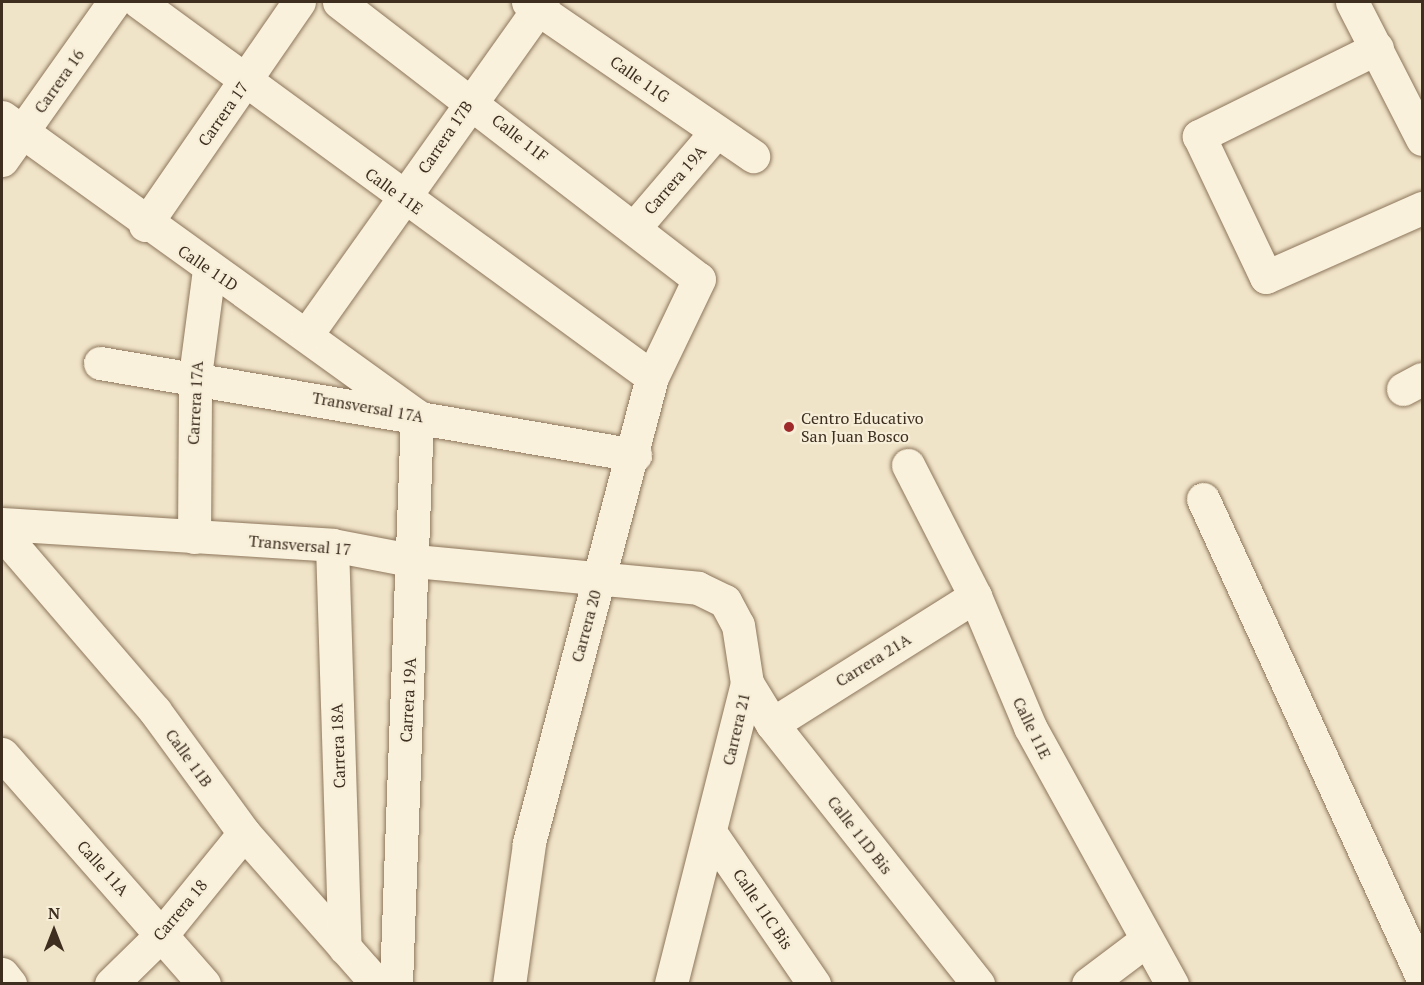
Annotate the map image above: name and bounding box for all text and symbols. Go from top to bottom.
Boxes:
street label: Carrera 16 [30,45,88,117]
street label: Calle 11G [607,52,673,106]
street label: Carrera 17 [194,78,252,150]
street label: Carrera 17B [414,97,476,177]
street label: Calle 11F [488,110,552,166]
street label: Carrera 19A [640,142,710,218]
street label: Calle 11E [362,164,426,218]
street label: Calle 11D [174,241,242,295]
street label: Carrera 17A [183,361,207,445]
street label: Transversal 17A [311,388,425,426]
place label: Centro Educativo San Juan Bosco [801,408,924,446]
marker: Centro Educativo San Juan Bosco [782,420,796,434]
street label: Transversal 17 [248,531,352,559]
street label: Carrera 20 [567,588,605,664]
street label: Carrera 21A [832,629,914,691]
street label: Carrera 19A [396,657,420,743]
street label: Carrera 21 [718,691,754,767]
street label: Calle 11E [1009,694,1055,762]
street label: Carrera 18A [327,703,349,789]
street label: Calle 11B [162,725,216,791]
street label: Calle 11D Bis [824,792,896,878]
street label: Calle 11A [73,836,133,900]
street label: Calle 11C Bis [729,865,797,953]
street label: Carrera 18 [149,876,211,944]
north arrow [24,901,84,961]
text: N [48,902,60,924]

